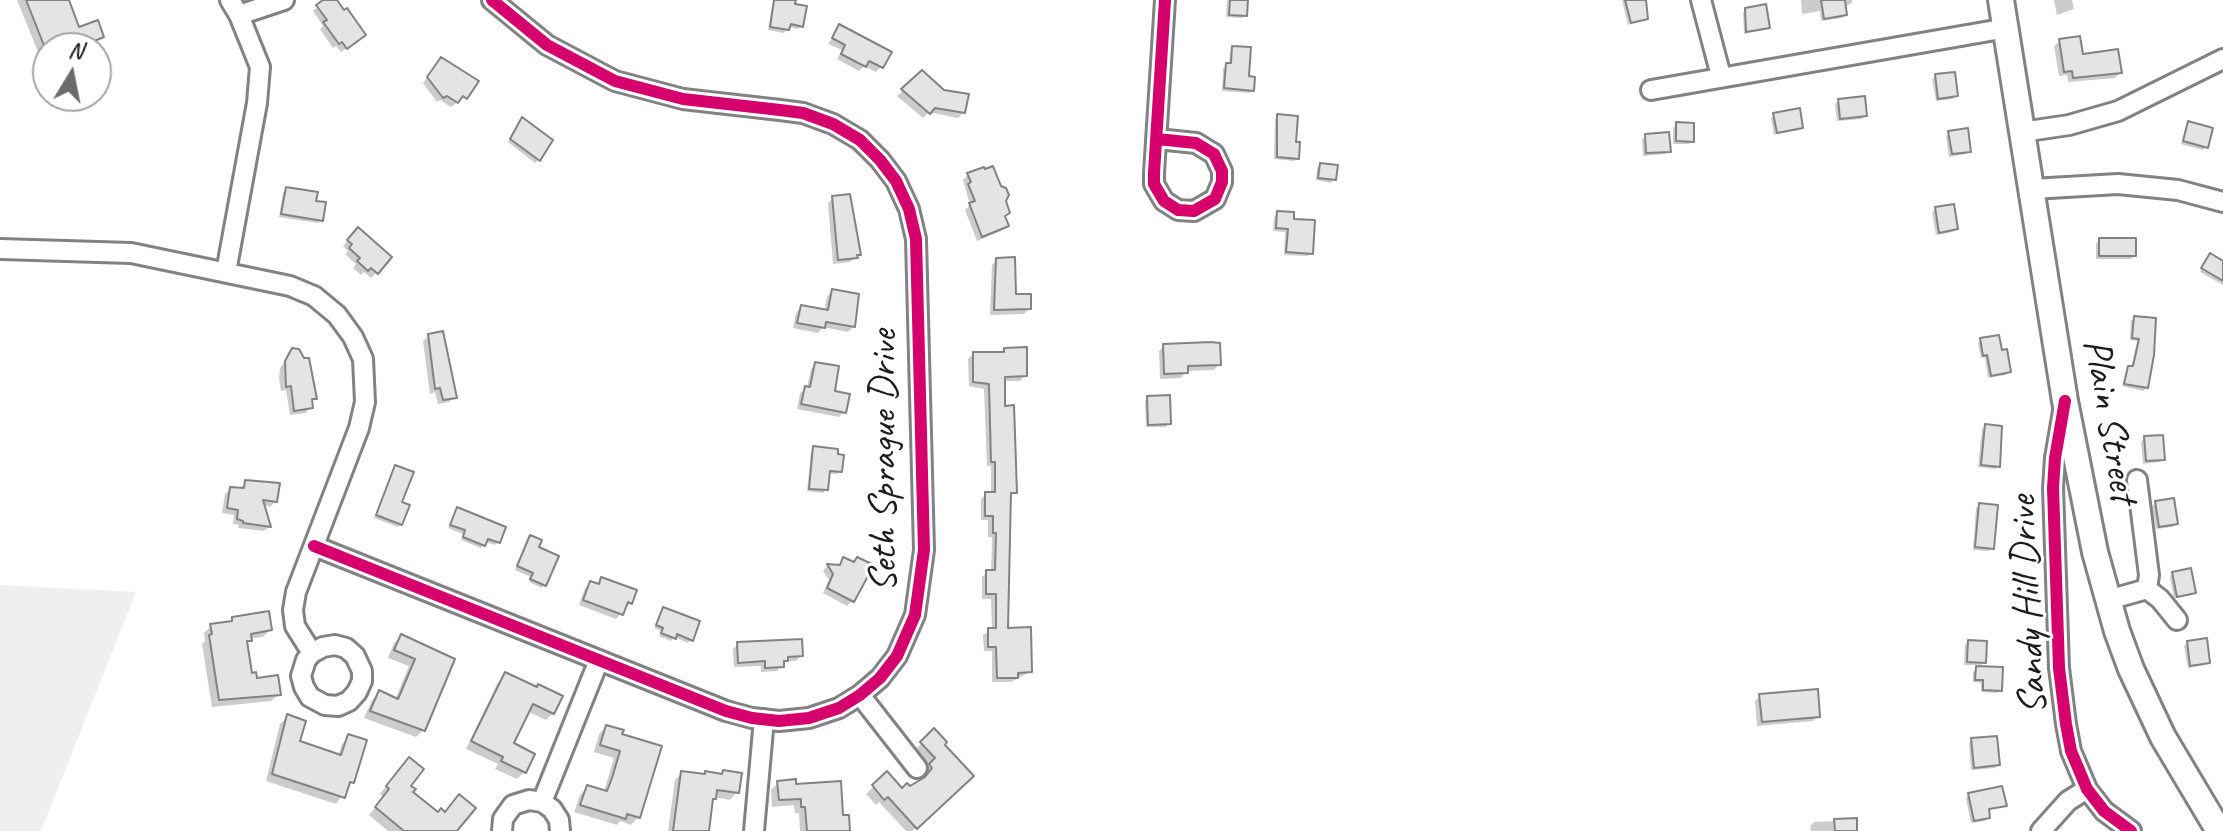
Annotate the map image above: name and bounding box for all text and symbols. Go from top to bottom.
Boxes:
north arrow [32,32,112,112]
text: N [67,35,85,65]
street label: Seth Sprague Drive [861,330,909,592]
street label: Plain Street [2071,335,2147,507]
street label: Sandy Hill Drive [1999,494,2059,716]

